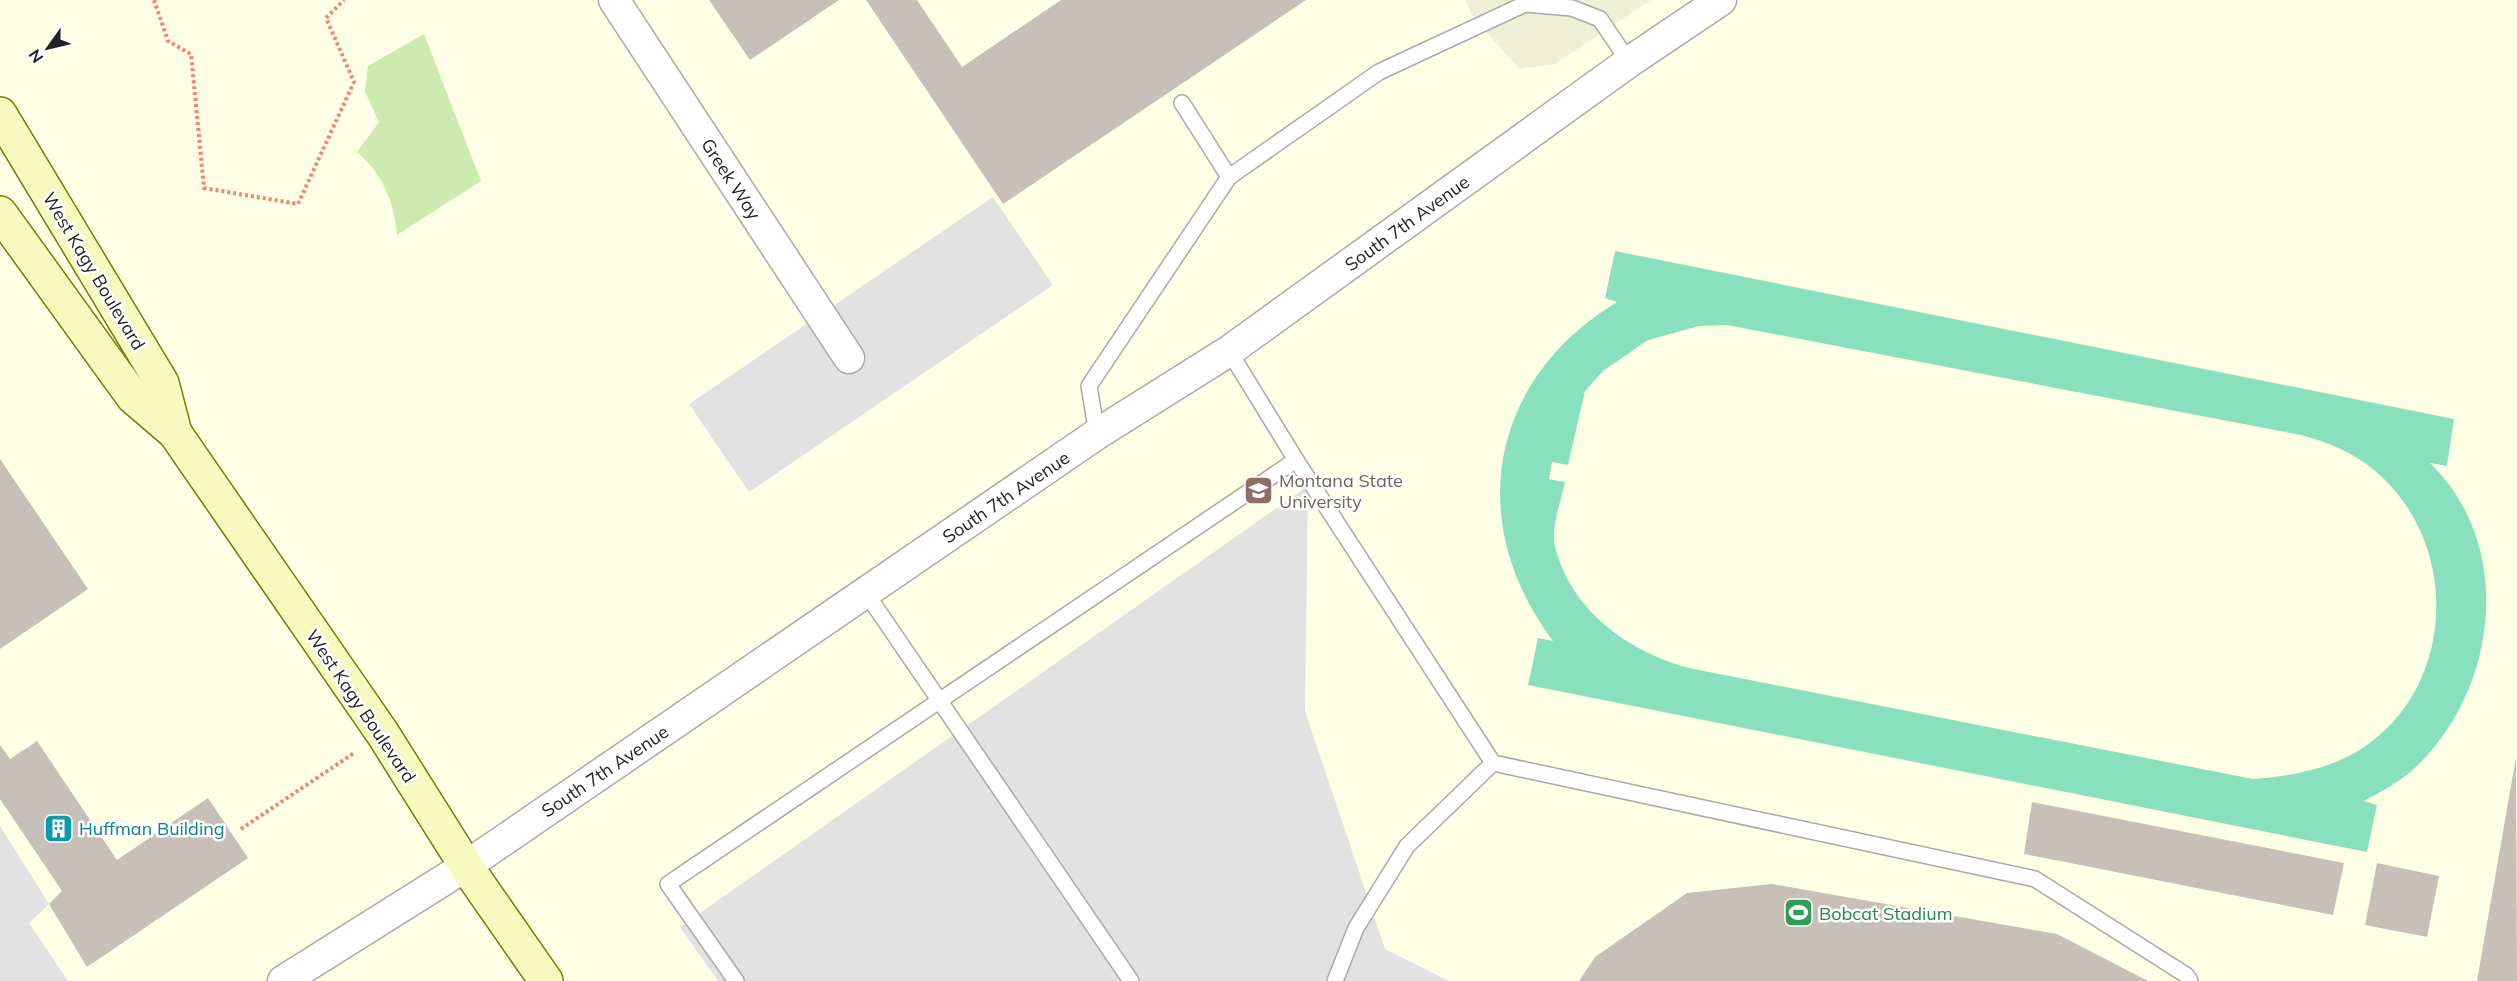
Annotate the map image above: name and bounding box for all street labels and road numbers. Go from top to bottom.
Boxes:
street label: Greek Way [696,134,766,224]
street label: South 7th Avenue [1340,170,1474,276]
street label: West Kagy Boulevard [38,188,150,354]
street label: South 7th Avenue [938,446,1074,548]
street label: West Kagy Boulevard [301,625,421,787]
street label: South 7th Avenue [537,720,673,822]

